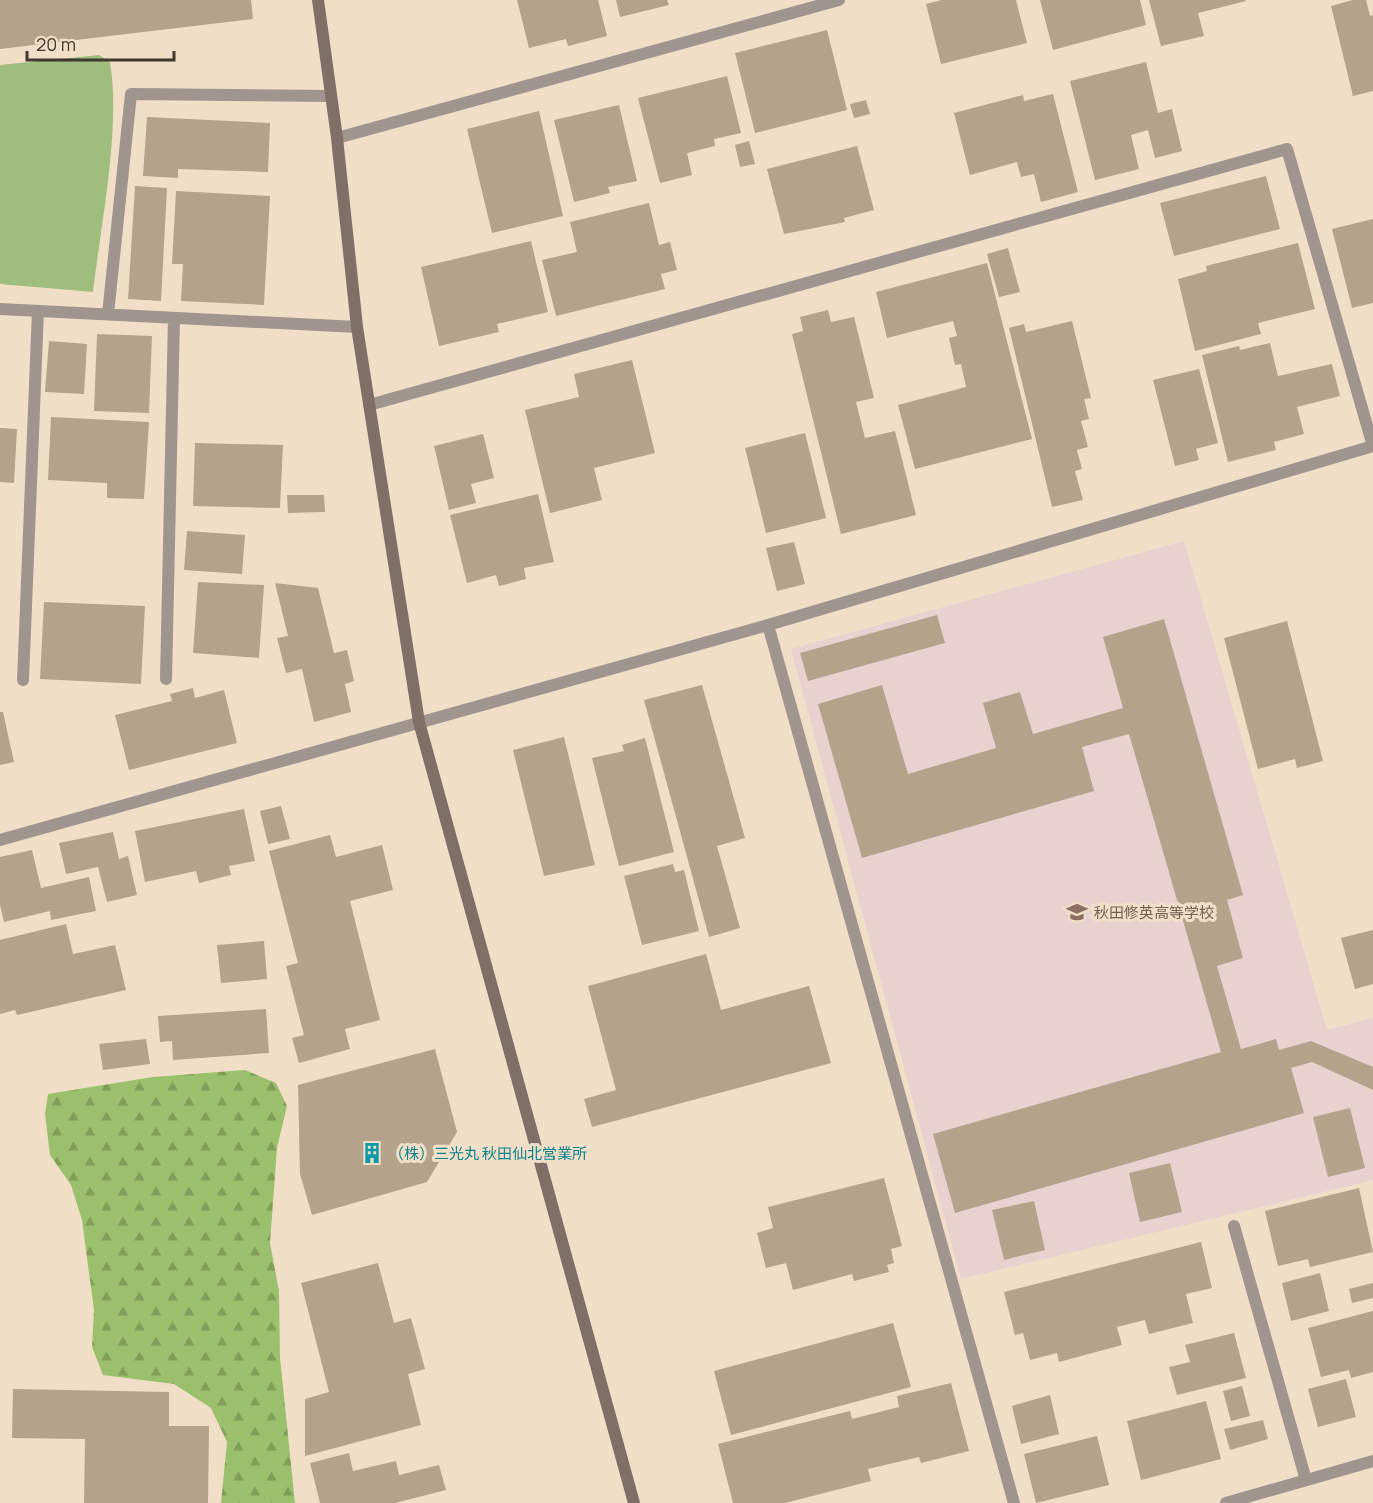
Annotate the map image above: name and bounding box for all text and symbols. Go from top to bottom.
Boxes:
scale bar [27,24,174,62]
text: 20 m [36,32,76,56]
school or university icon: 秋田修英高等学校 [1065,900,1089,924]
place label: 秋田修英高等学校 [1094,902,1214,923]
building icon: （株）三光丸 秋田仙北営業所 [360,1141,384,1165]
place label: （株）三光丸 秋田仙北営業所 [389,1143,587,1164]

